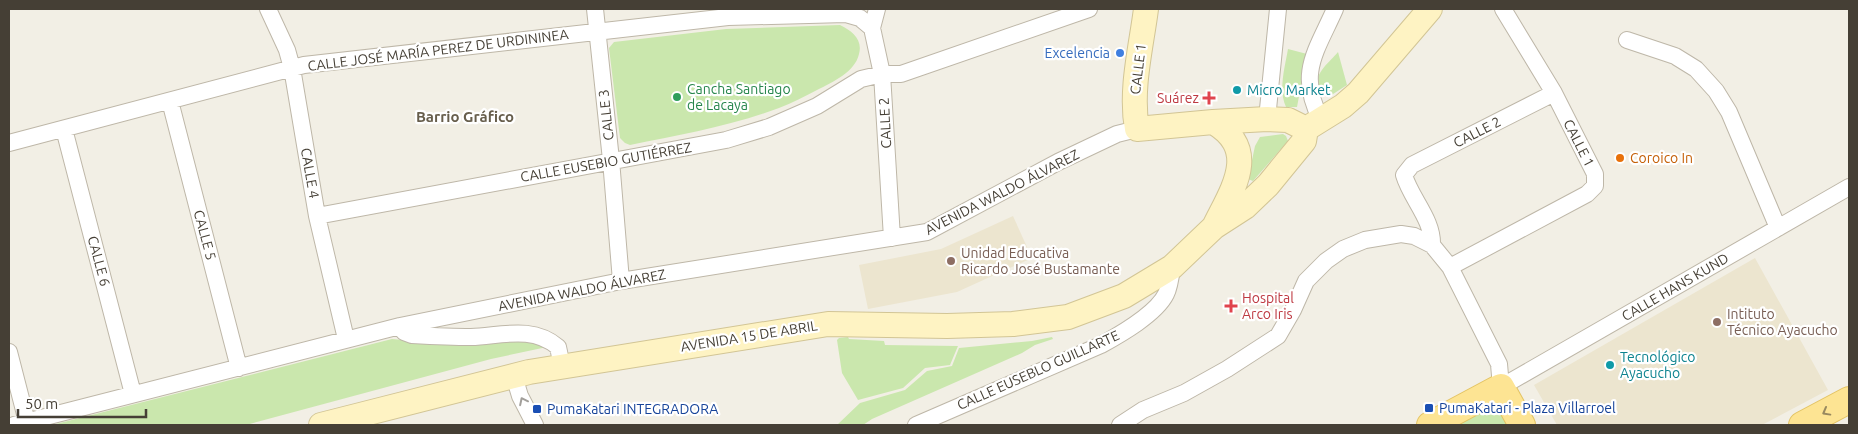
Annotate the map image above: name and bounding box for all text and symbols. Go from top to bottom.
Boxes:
street label: CALLE JOSÉ MARÍA PEREZ DE URDININEA [306,25,569,74]
street label: CALLE 1 [1127,43,1149,95]
place label: Excelencia [1044,45,1110,61]
marker: Excelencia [1114,47,1126,59]
place label: Cancha Santiago de Lacaya [687,81,791,113]
place label: Micro Market [1247,82,1331,98]
marker: Micro Market [1231,84,1243,96]
street label: CALLE 3 [595,89,617,141]
place label: Suárez [1157,90,1199,106]
marker: Cancha Santiago de Lacaya [671,91,683,103]
marker: Suárez [1203,92,1215,104]
street label: CALLE 2 [876,97,894,149]
district label: Barrio Gráfico [416,108,514,125]
street label: CALLE 2 [1451,113,1503,151]
street label: CALLE 1 [1560,117,1598,169]
street label: CALLE EUSEBIO GUTIÉRREZ [519,138,693,185]
street label: AVENIDA WALDO ÁLVAREZ [922,145,1082,238]
street label: CALLE 4 [298,146,322,200]
place label: Coroico In [1630,150,1693,166]
marker: Coroico In [1614,152,1626,164]
street label: CALLE 5 [191,208,219,262]
street label: CALLE 6 [85,234,113,288]
place label: Unidad Educativa Ricardo José Bustamante [961,245,1120,277]
street label: CALLE HANS KUND [1619,250,1731,324]
marker: Unidad Educativa Ricardo José Bustamante [945,255,957,267]
street label: AVENIDA WALDO ÁLVAREZ [497,265,667,314]
place label: Hospital Arco Iris [1242,290,1294,322]
marker: Hospital Arco Iris [1224,299,1238,313]
place label: Intituto Técnico Ayacucho [1727,306,1838,338]
marker: Intituto Técnico Ayacucho [1711,316,1723,328]
street label: AVENIDA 15 DE ABRIL [680,317,818,355]
street label: CALLE EUSEBLO GUILLARTE [954,327,1122,413]
place label: Tecnológico Ayacucho [1620,349,1696,381]
marker: Tecnológico Ayacucho [1604,359,1616,371]
scale bar [18,386,145,418]
text: 50 m [25,395,58,412]
one-way arrow [519,397,529,406]
place label: PumaKatari - Plaza Villarroel [1439,400,1616,416]
place label: PumaKatari INTEGRADORA [547,401,718,417]
marker: PumaKatari - Plaza Villarroel [1423,402,1435,414]
marker: PumaKatari INTEGRADORA [531,403,543,415]
one-way arrow [1822,406,1831,416]

